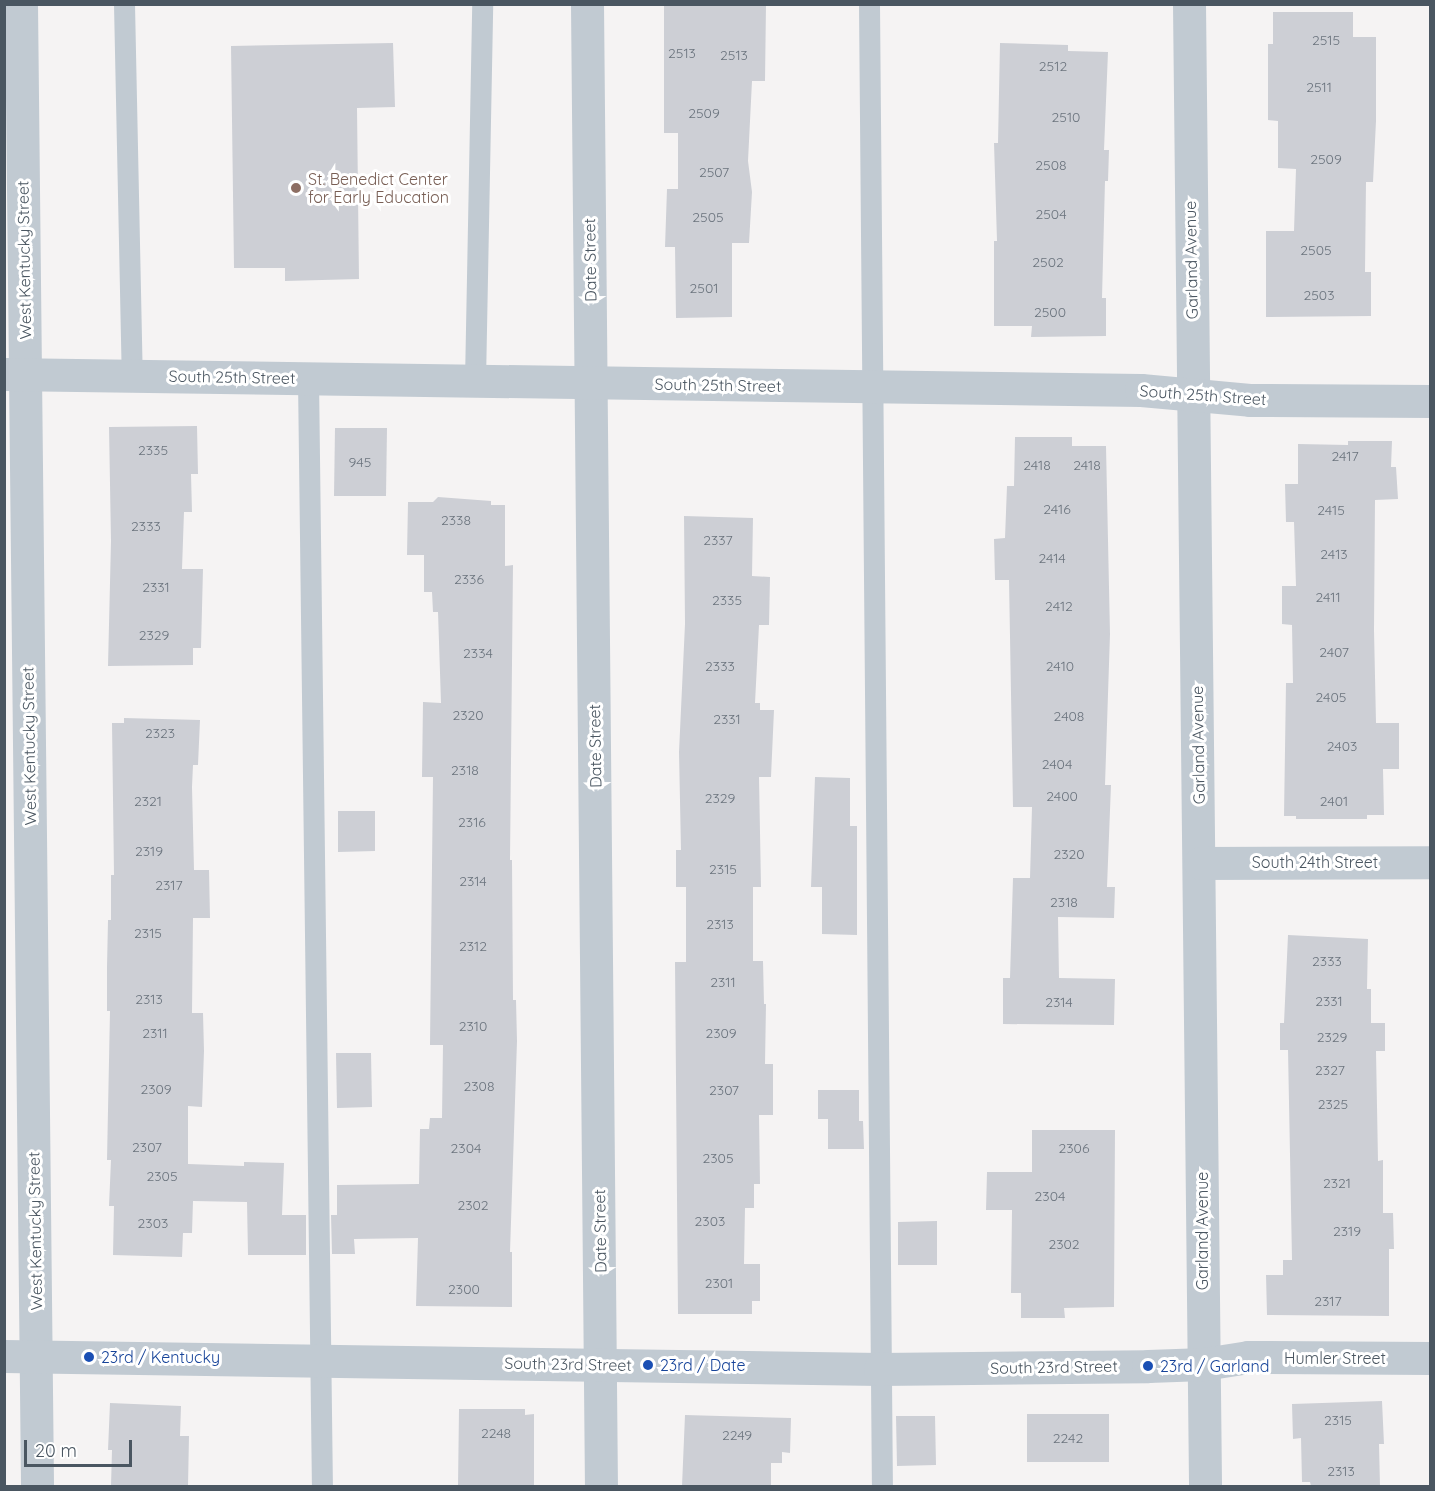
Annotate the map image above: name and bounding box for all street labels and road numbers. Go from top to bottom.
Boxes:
street label: West Kentucky Street [13,180,35,340]
street label: Garland Avenue [1180,201,1202,319]
street label: Date Street [580,218,600,302]
street label: South 25th Street [168,366,296,388]
street label: South 25th Street [654,374,782,396]
street label: South 25th Street [1139,381,1267,409]
street label: West Kentucky Street [18,666,40,826]
street label: Garland Avenue [1187,686,1209,804]
street label: Date Street [585,704,605,788]
street label: South 24th Street [1252,852,1378,872]
street label: West Kentucky Street [24,1151,46,1311]
street label: Garland Avenue [1192,1172,1212,1290]
street label: Date Street [590,1189,610,1273]
street label: Humler Street [1284,1348,1386,1368]
street label: South 23rd Street [504,1353,632,1375]
street label: South 23rd Street [990,1356,1118,1378]

